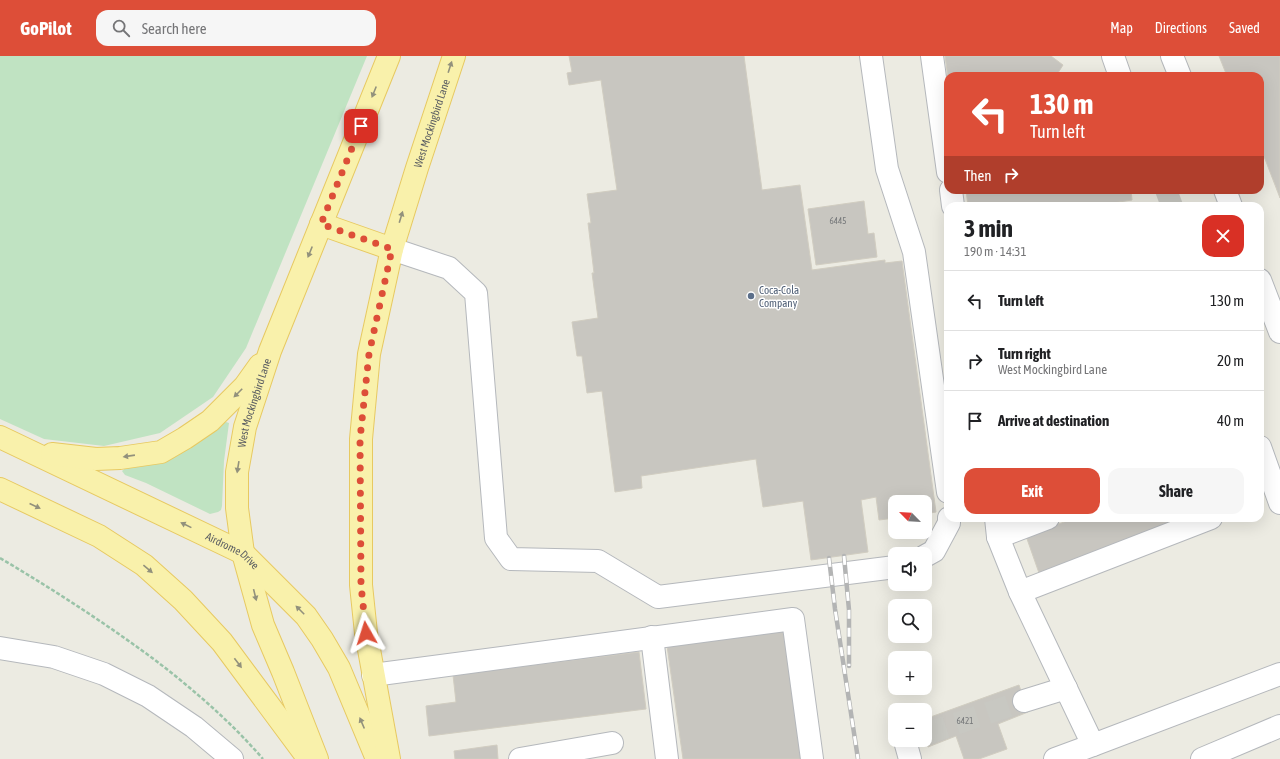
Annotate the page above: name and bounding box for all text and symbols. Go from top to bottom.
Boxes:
search box [96,10,376,46]
text: GoPilot [20,17,72,39]
icon: search [110,17,132,39]
text: Search here [142,20,206,37]
text: Map [1110,20,1133,36]
text: Directions [1155,20,1207,36]
text: Saved [1229,20,1260,36]
one-way arrow [447,61,453,73]
street label: West Mockingbird Lane [412,78,452,169]
one-way arrow [371,87,377,99]
icon: left [964,88,1016,140]
text: 130 m [1030,88,1093,120]
pin [344,109,378,143]
icon: arrive [350,115,372,137]
text: Turn left [1030,121,1085,142]
icon: right [1000,164,1022,186]
text: Then [964,167,992,184]
one-way arrow [398,211,404,223]
text: 3 min [964,215,1013,242]
button: close [1202,215,1244,257]
house number: 6445 [830,216,846,226]
text: 190 m · 14:31 [964,244,1027,259]
one-way arrow [307,246,313,257]
place label: Coca-Cola Company [759,284,799,309]
icon: left [964,290,986,312]
marker: Coca-Cola Company [746,291,756,301]
text: Turn left [998,292,1044,309]
text: 130 m [1210,292,1244,309]
text: Turn right [998,345,1051,362]
icon: right [964,350,986,372]
text: 20 m [1217,352,1244,369]
street label: West Mockingbird Lane [235,357,273,448]
text: West Mockingbird Lane [998,362,1107,377]
one-way arrow [233,388,243,398]
icon: arrive [964,410,986,432]
text: Arrive at destination [998,412,1109,429]
text: 40 m [1217,412,1244,429]
one-way arrow [123,453,135,459]
one-way arrow [235,461,241,473]
button: Exit [964,468,1100,514]
button: Share [1108,468,1244,514]
north arrow [888,495,932,539]
map controls [888,495,932,747]
one-way arrow [30,503,41,509]
one-way arrow [180,522,192,528]
street label: Airdrome Drive [204,530,261,571]
button: sound [888,547,932,591]
one-way arrow [143,565,154,574]
one-way arrow [253,589,259,601]
button: search [888,599,932,643]
one-way arrow [295,605,305,615]
position arrow [345,612,387,654]
button: + [888,651,932,695]
one-way arrow [233,658,241,668]
button: − [888,703,932,747]
house number: 6421 [957,716,973,726]
one-way arrow [359,718,365,729]

